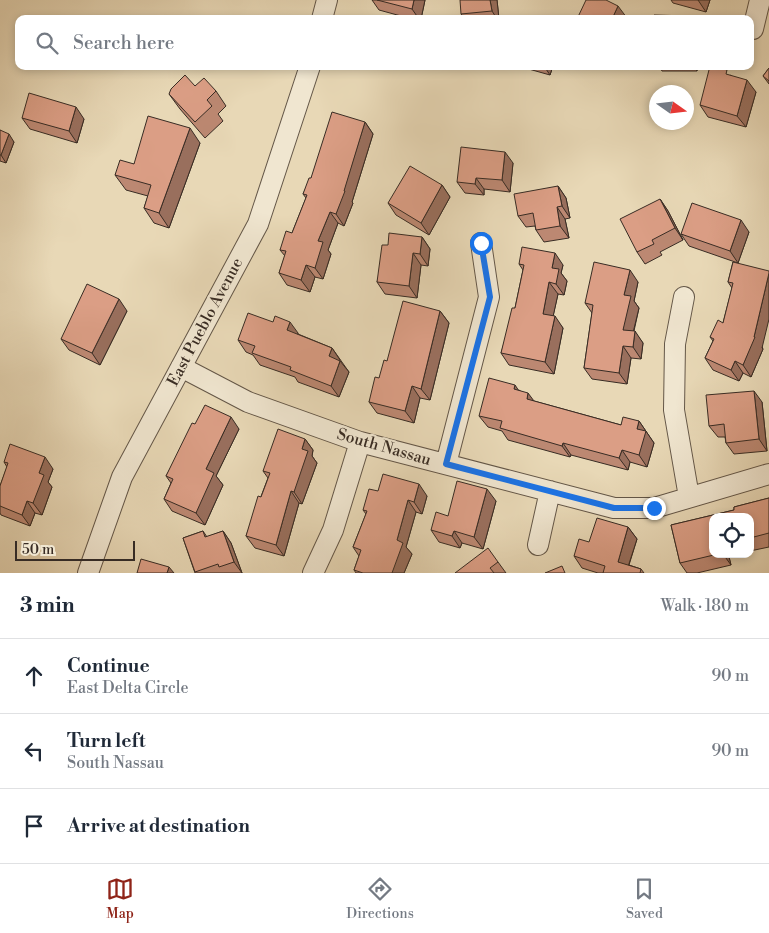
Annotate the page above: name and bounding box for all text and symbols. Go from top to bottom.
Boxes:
search box [15,15,754,70]
icon: search [33,29,61,57]
text: Search here [73,31,174,55]
north arrow [649,85,694,130]
route start [470,232,493,255]
street label: East Pueblo Avenue [163,254,247,390]
street label: South Nassau [335,424,433,470]
route end [643,497,666,520]
map controls [709,513,754,558]
button: locate [709,513,754,558]
scale bar [15,538,135,561]
text: 50 m [22,541,54,559]
text: 3 min [20,593,75,619]
text: Walk · 180 m [661,596,749,616]
text: Continue [67,654,150,678]
icon: ahead [20,662,48,690]
text: 90 m [711,666,749,686]
text: East Delta Circle [67,678,189,698]
text: Turn left [67,729,146,753]
icon: left [20,737,48,765]
text: 90 m [711,741,749,761]
text: South Nassau [67,753,164,773]
icon: arrive [20,812,48,840]
text: Arrive at destination [67,814,250,838]
tab: Map [106,875,134,923]
tab: Directions [346,875,414,923]
tab: Saved [626,875,663,923]

